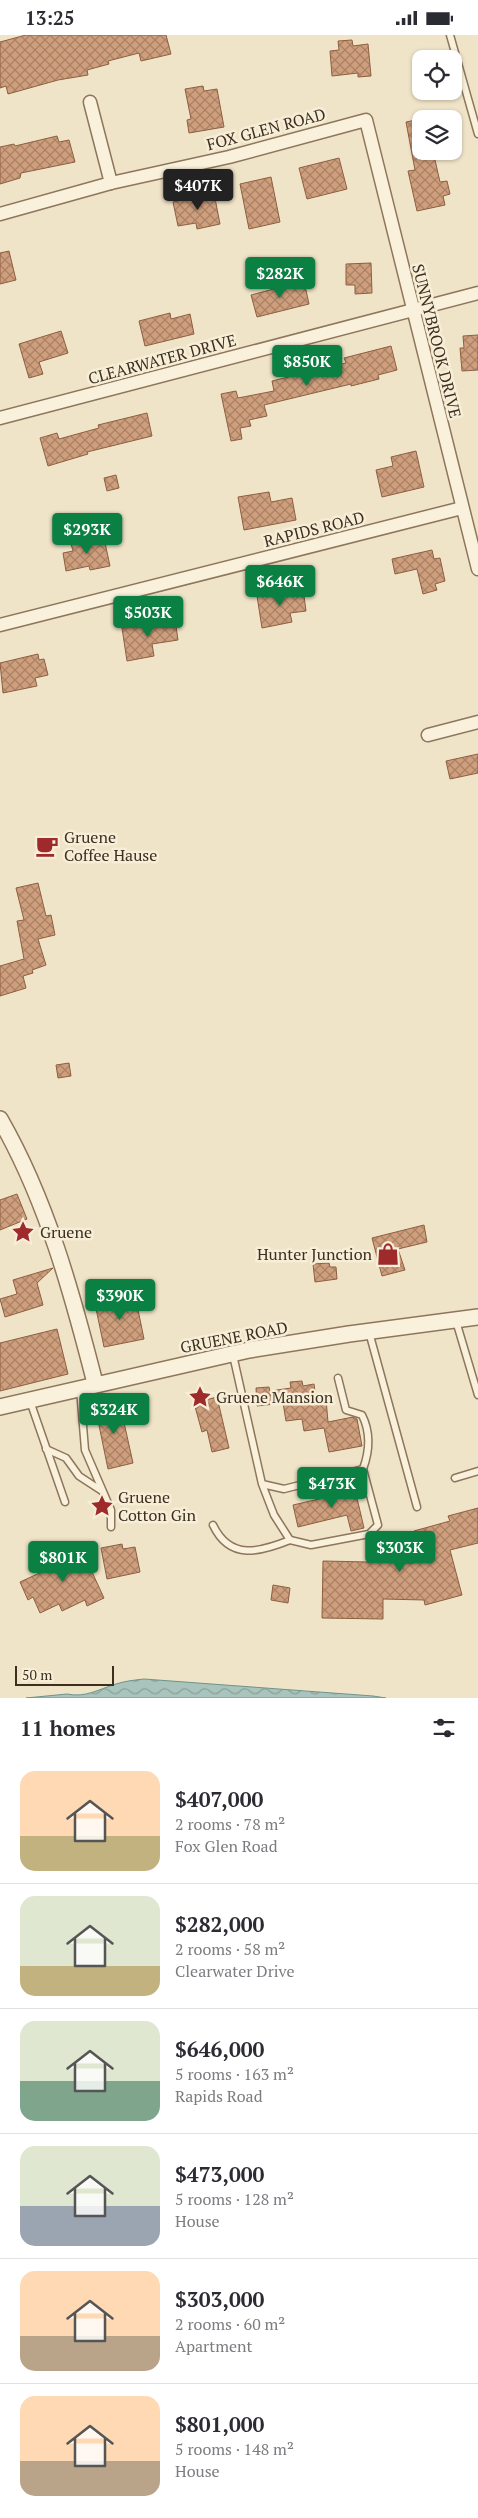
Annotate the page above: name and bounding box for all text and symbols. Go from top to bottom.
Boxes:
text: 13:25 [25,5,74,30]
map controls [412,50,462,160]
button: locate [412,50,462,100]
street label: FOX GLEN ROAD [204,103,328,155]
button: layers [412,110,462,160]
pin: $407K [163,169,233,211]
text: $407K [174,174,222,196]
pin: $282K [245,257,315,299]
text: $282K [256,262,304,284]
street label: SUNNYBROOK DRIVE [407,262,467,420]
street label: CLEARWATER DRIVE [86,329,238,389]
pin: $850K [272,345,342,387]
text: $850K [283,350,331,372]
street label: RAPIDS ROAD [261,506,367,552]
pin: $293K [52,513,122,555]
text: $293K [63,518,111,540]
pin: $646K [245,565,315,607]
text: $646K [256,570,304,592]
pin: $503K [113,595,183,638]
text: $503K [124,601,172,623]
place label: Gruene Coffee Hause [64,826,157,866]
cafe icon: Gruene Coffee Hause [34,833,60,859]
place icon: Gruene [10,1219,36,1245]
place label: Gruene [40,1221,92,1243]
shop icon: Hunter Junction [375,1241,401,1267]
place label: Hunter Junction [257,1243,372,1265]
pin: $390K [85,1279,155,1321]
text: $390K [96,1284,144,1306]
street label: GRUENE ROAD [178,1316,290,1358]
place icon: Gruene Mansion [187,1384,213,1410]
place label: Gruene Mansion [216,1386,334,1408]
pin: $324K [79,1393,149,1435]
text: $324K [90,1398,138,1420]
pin: $473K [297,1467,367,1509]
text: $473K [308,1472,356,1494]
place label: Gruene Cotton Gin [118,1486,197,1526]
place icon: Gruene Cotton Gin [89,1493,115,1519]
pin: $303K [365,1531,435,1573]
text: $303K [376,1536,424,1558]
pin: $801K [28,1541,98,1583]
text: $801K [39,1546,87,1568]
scale bar [15,1663,114,1686]
text: 50 m [22,1665,52,1684]
text: 11 homes [20,1714,116,1742]
icon: filters [430,1714,458,1742]
text: $407,000 [175,1785,263,1813]
icon: home [60,1791,120,1851]
text: 2 rooms · 78 m² [175,1813,285,1835]
text: Fox Glen Road [175,1835,278,1857]
text: $282,000 [175,1910,264,1938]
icon: home [60,1916,120,1976]
text: 2 rooms · 58 m² [175,1938,285,1960]
text: Clearwater Drive [175,1960,294,1982]
text: $646,000 [175,2035,264,2063]
icon: home [60,2041,120,2101]
text: 5 rooms · 163 m² [175,2063,294,2085]
text: Rapids Road [175,2085,263,2107]
text: $473,000 [175,2160,264,2188]
icon: home [60,2166,120,2226]
text: 5 rooms · 128 m² [175,2188,294,2210]
text: House [175,2210,220,2232]
text: $303,000 [175,2285,264,2313]
icon: home [60,2291,120,2351]
text: 2 rooms · 60 m² [175,2313,285,2335]
text: Apartment [175,2335,252,2357]
text: $801,000 [175,2410,264,2438]
icon: home [60,2416,120,2476]
text: 5 rooms · 148 m² [175,2438,294,2460]
text: House [175,2460,220,2482]

